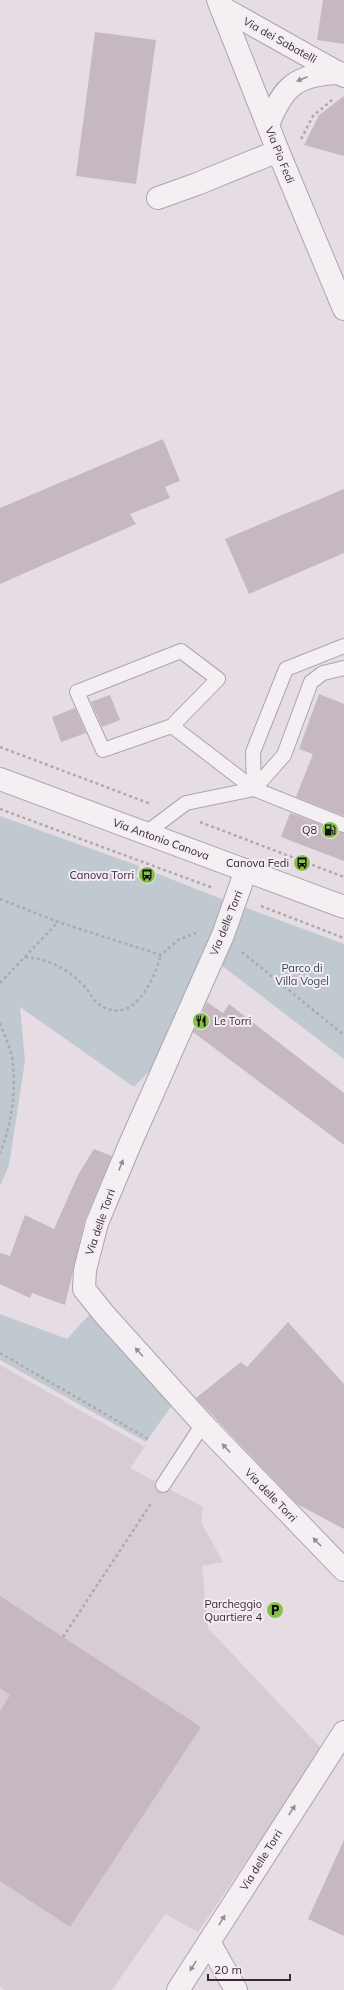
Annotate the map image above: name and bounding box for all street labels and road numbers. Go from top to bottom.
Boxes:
street label: Via dei Sabatelli [241,14,319,66]
street label: Via Pio Fedi [262,125,298,185]
street label: Via Antonio Canova [111,815,211,863]
street label: Via delle Torri [207,888,245,958]
street label: Via delle Torri [82,1187,118,1257]
street label: Via delle Torri [242,1465,300,1525]
street label: Via delle Torri [237,1827,285,1893]

